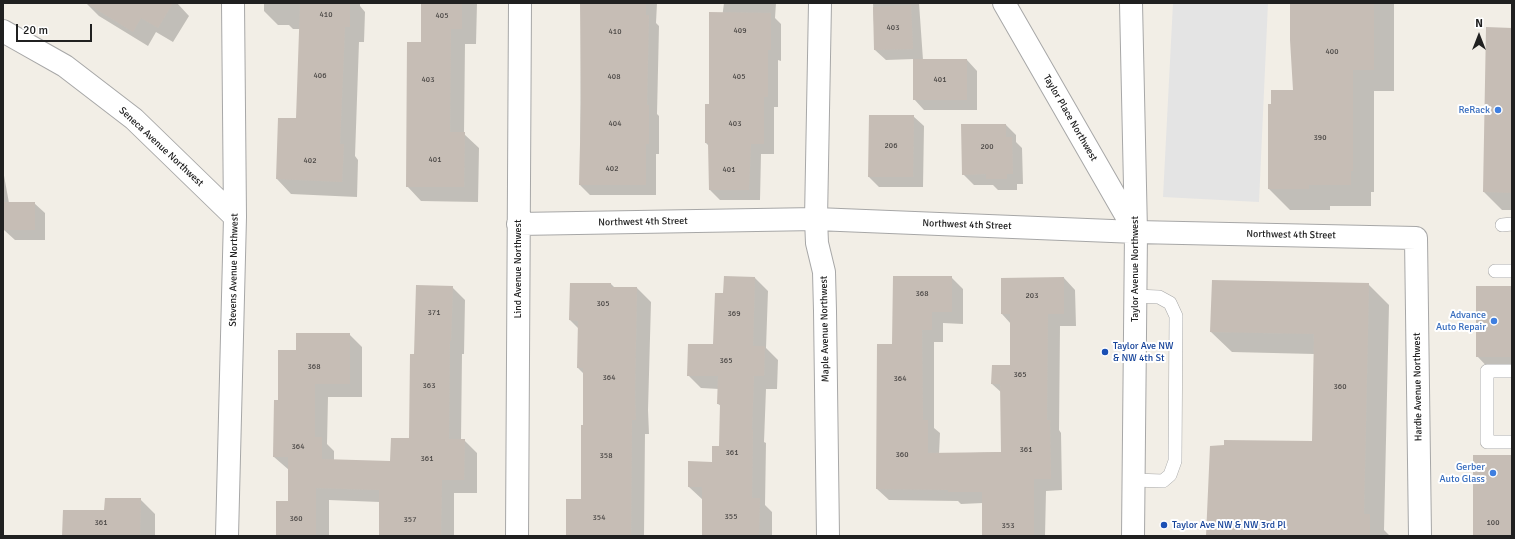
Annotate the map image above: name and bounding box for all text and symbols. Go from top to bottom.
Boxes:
house number: 410 [320,10,332,20]
house number: 405 [436,11,448,21]
scale bar [18,16,94,42]
north arrow [1459,16,1499,56]
text: N [1475,17,1483,30]
text: 20 m [23,23,48,38]
house number: 403 [887,23,899,33]
house number: 409 [734,26,746,36]
house number: 410 [609,27,621,37]
house number: 400 [1326,47,1338,57]
house number: 406 [314,71,326,81]
house number: 408 [608,72,620,82]
house number: 405 [733,72,745,82]
street label: Taylor Place Northwest [1040,73,1100,163]
house number: 403 [422,75,434,85]
house number: 401 [934,75,946,85]
place label: ReRack [1458,104,1490,116]
street label: Seneca Avenue Northwest [116,105,206,189]
marker: ReRack [1493,105,1503,115]
house number: 404 [609,119,621,129]
house number: 403 [729,119,741,129]
house number: 390 [1314,133,1326,143]
house number: 206 [885,141,897,151]
house number: 200 [981,142,993,152]
house number: 401 [429,155,441,165]
house number: 402 [304,156,316,166]
house number: 402 [606,164,618,174]
house number: 401 [723,165,735,175]
street label: Stevens Avenue Northwest [227,213,241,327]
street label: Northwest 4th Street [598,215,688,229]
street label: Taylor Avenue Northwest [1129,216,1141,322]
street label: Northwest 4th Street [922,217,1012,233]
street label: Lind Avenue Northwest [512,220,524,318]
street label: Northwest 4th Street [1246,228,1336,242]
street label: Maple Avenue Northwest [818,276,832,382]
house number: 368 [916,289,928,299]
house number: 203 [1026,291,1038,301]
house number: 305 [597,299,609,309]
house number: 371 [428,308,440,318]
house number: 369 [728,309,740,319]
place label: Advance Auto Repair [1436,309,1486,332]
marker: Advance Auto Repair [1489,316,1499,326]
street label: Hardie Avenue Northwest [1411,333,1425,441]
place label: Taylor Ave NW & NW 4th St [1113,340,1174,364]
marker: Taylor Ave NW & NW 4th St [1100,347,1110,357]
house number: 365 [720,356,732,366]
house number: 368 [308,362,320,372]
house number: 365 [1014,370,1026,380]
house number: 364 [603,373,615,383]
house number: 364 [894,374,906,384]
house number: 363 [423,381,435,391]
house number: 360 [1334,382,1346,392]
house number: 364 [292,442,304,452]
house number: 361 [1020,445,1032,455]
house number: 361 [726,448,738,458]
house number: 360 [896,450,908,460]
house number: 358 [600,451,612,461]
house number: 361 [421,454,433,464]
place label: Gerber Auto Glass [1440,461,1485,484]
marker: Gerber Auto Glass [1488,468,1498,478]
house number: 355 [725,512,737,522]
house number: 354 [593,513,605,523]
house number: 360 [290,514,302,524]
house number: 357 [404,515,416,525]
house number: 361 [95,518,107,528]
house number: 100 [1487,518,1499,528]
place label: Taylor Ave NW & NW 3rd Pl [1172,519,1286,531]
marker: Taylor Ave NW & NW 3rd Pl [1159,520,1169,530]
house number: 353 [1002,521,1014,531]

